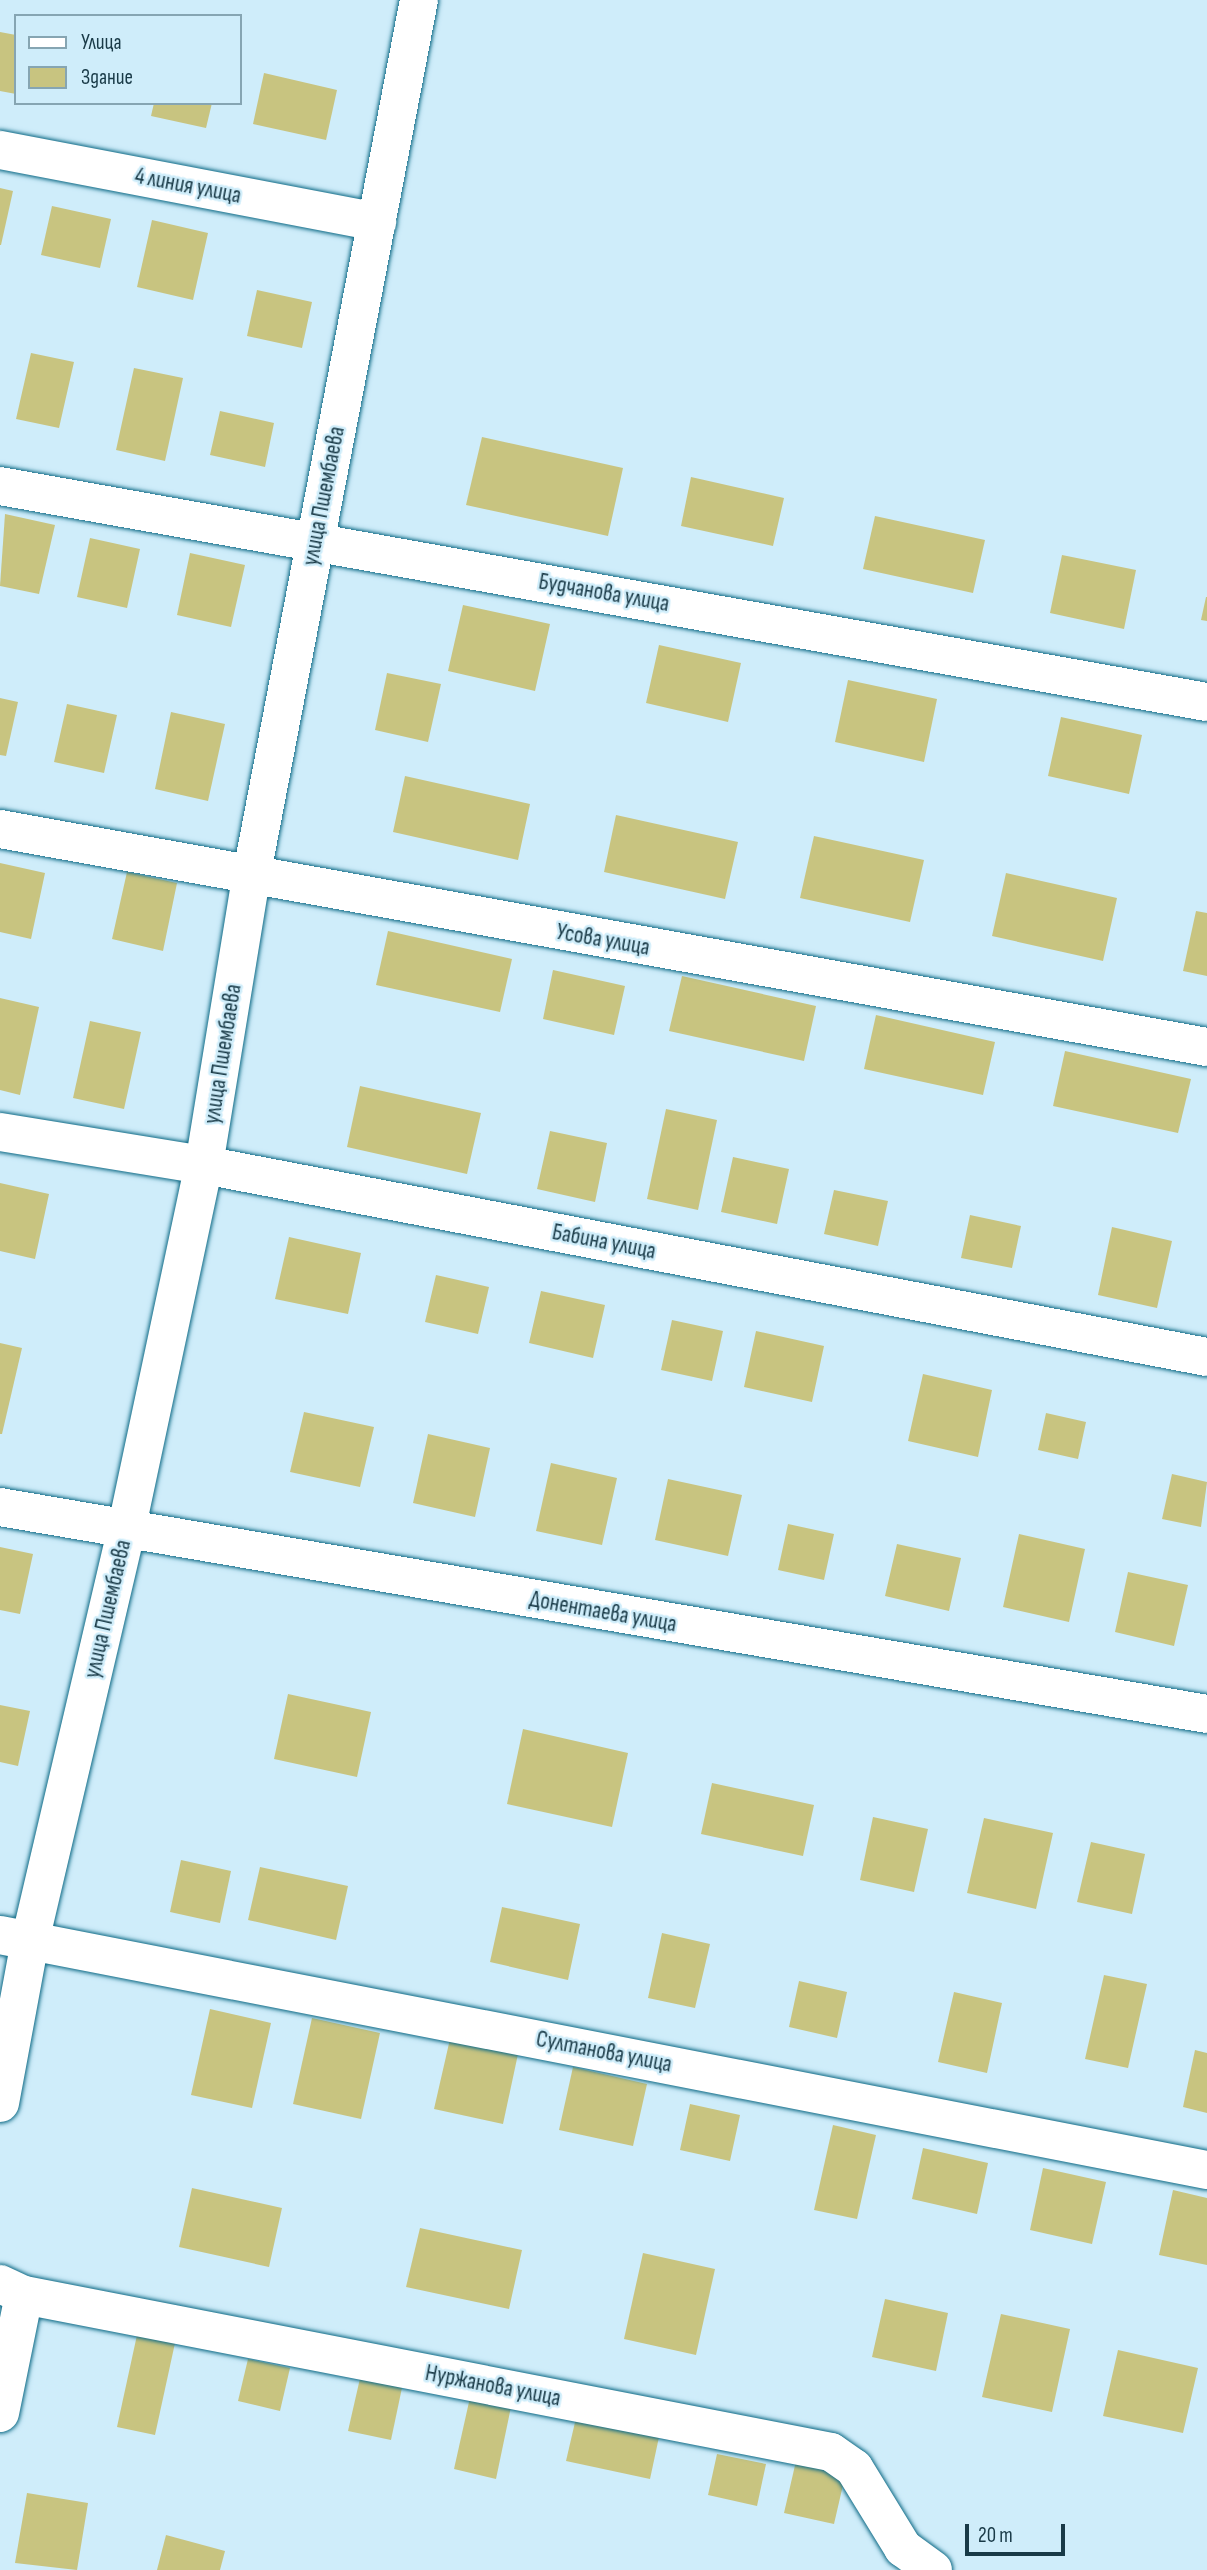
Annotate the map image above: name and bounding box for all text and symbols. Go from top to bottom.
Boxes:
legend [14,14,242,105]
text: Улица [81,30,122,55]
text: Здание [81,65,133,90]
street label: 4 линия улица [133,162,243,210]
street label: улица Пшембаева [297,424,351,568]
street label: Будчанова улица [537,568,671,618]
street label: Усова улица [554,918,652,962]
street label: улица Пшембаева [198,982,248,1126]
street label: Бабина улица [550,1218,658,1266]
street label: улица Пшембаева [79,1537,137,1681]
street label: Донентаева улица [527,1585,679,1639]
street label: Султанова улица [534,2025,674,2079]
street label: Нуржанова улица [423,2359,563,2413]
scale bar [969,2510,1069,2554]
text: 20 m [978,2523,1013,2548]

